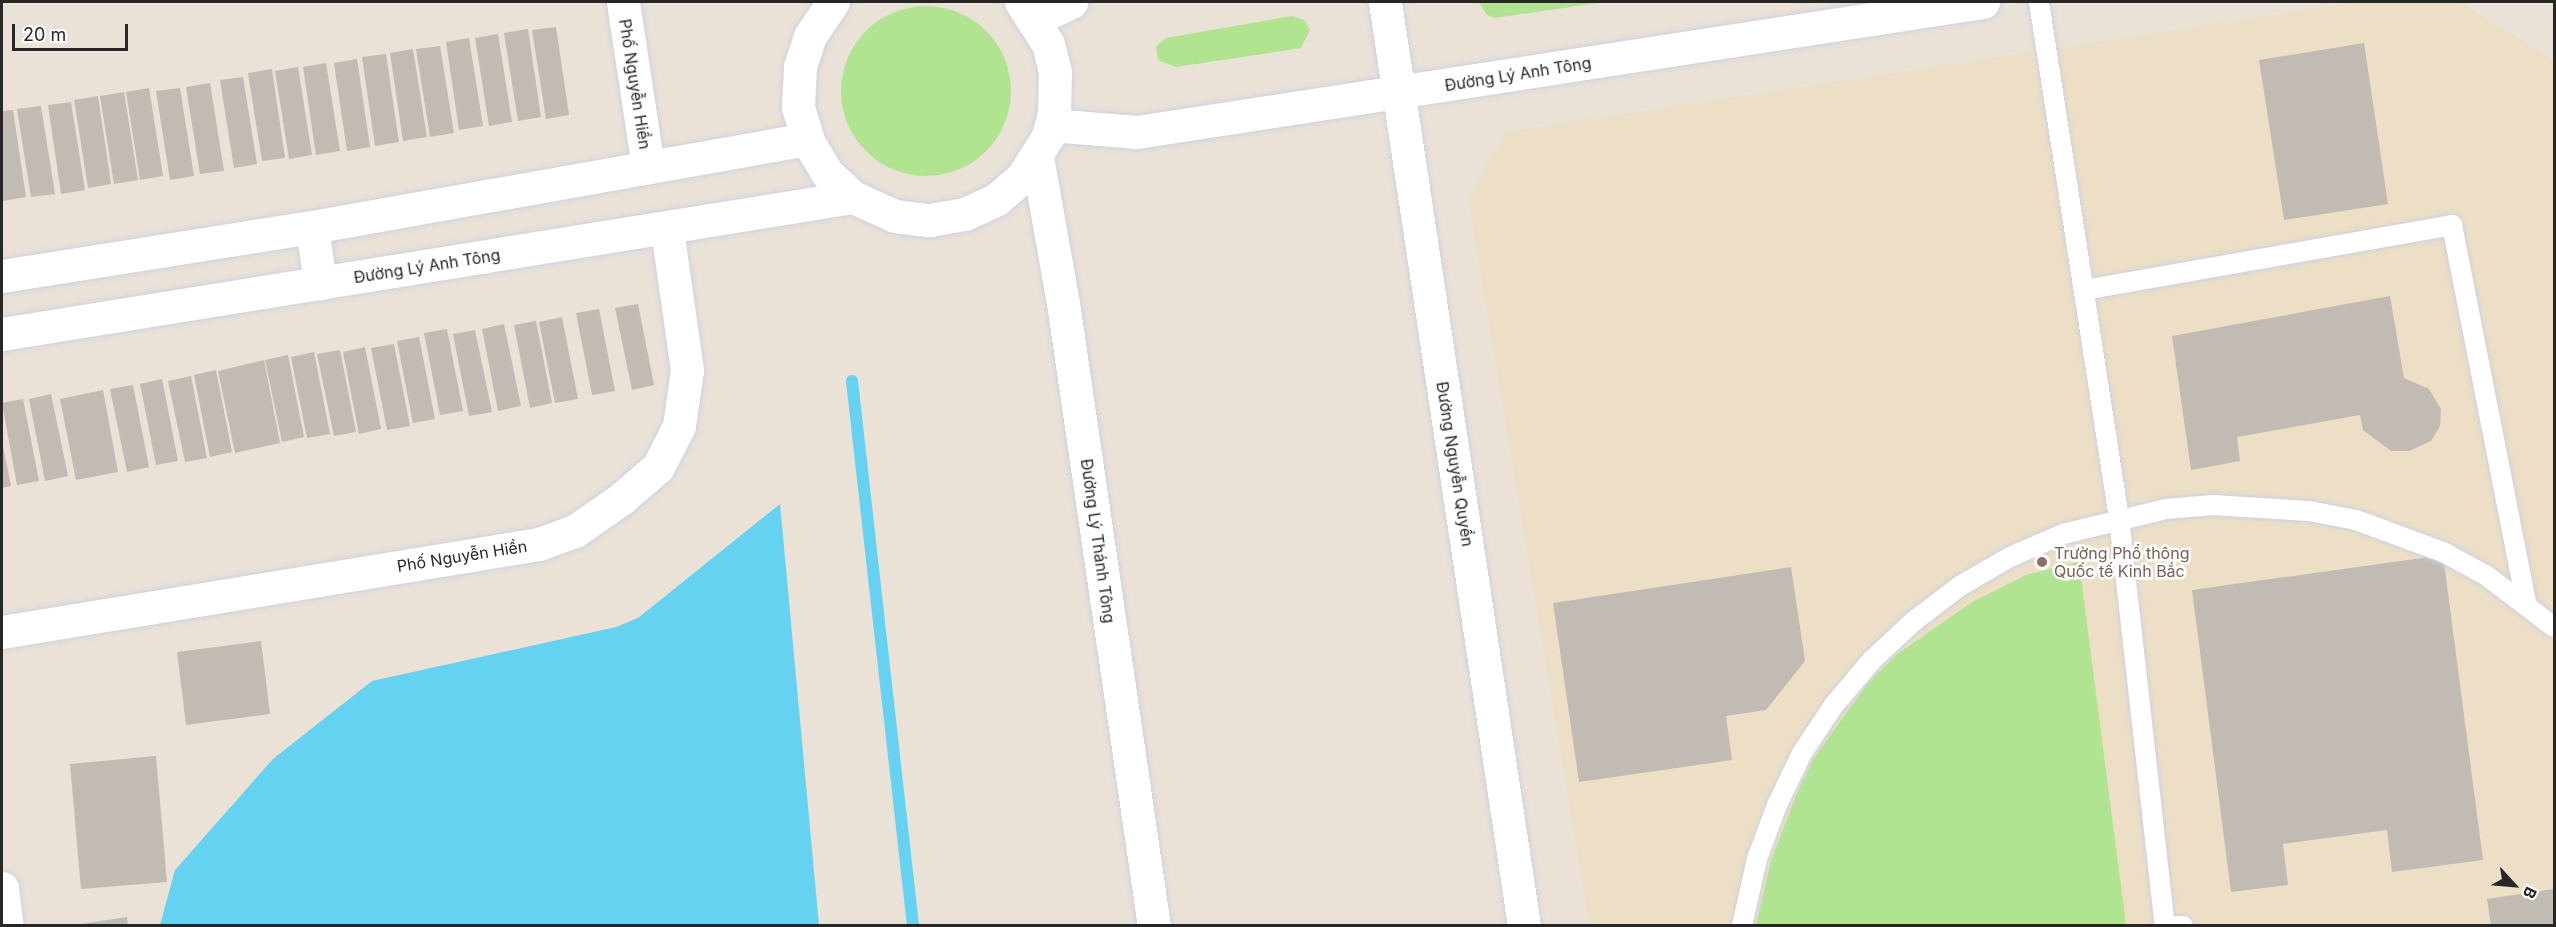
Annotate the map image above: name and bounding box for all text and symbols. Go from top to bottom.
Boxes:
scale bar [15,12,130,50]
street label: Phố Nguyễn Hiền [615,18,655,150]
text: 20 m [23,24,66,45]
street label: Đường Lý Anh Tông [1443,53,1593,95]
street label: Đường Lý Anh Tông [352,245,502,287]
street label: Đường Nguyễn Quyền [1432,380,1478,548]
street label: Đường Lý Thánh Tông [1077,458,1119,624]
street label: Phố Nguyễn Hiền [396,536,528,576]
place label: Trường Phổ thông Quốc tế Kinh Bắc [2054,543,2189,581]
marker: Trường Phổ thông Quốc tế Kinh Bắc [2035,555,2049,569]
north arrow [2484,855,2544,915]
text: B [2519,884,2541,902]

